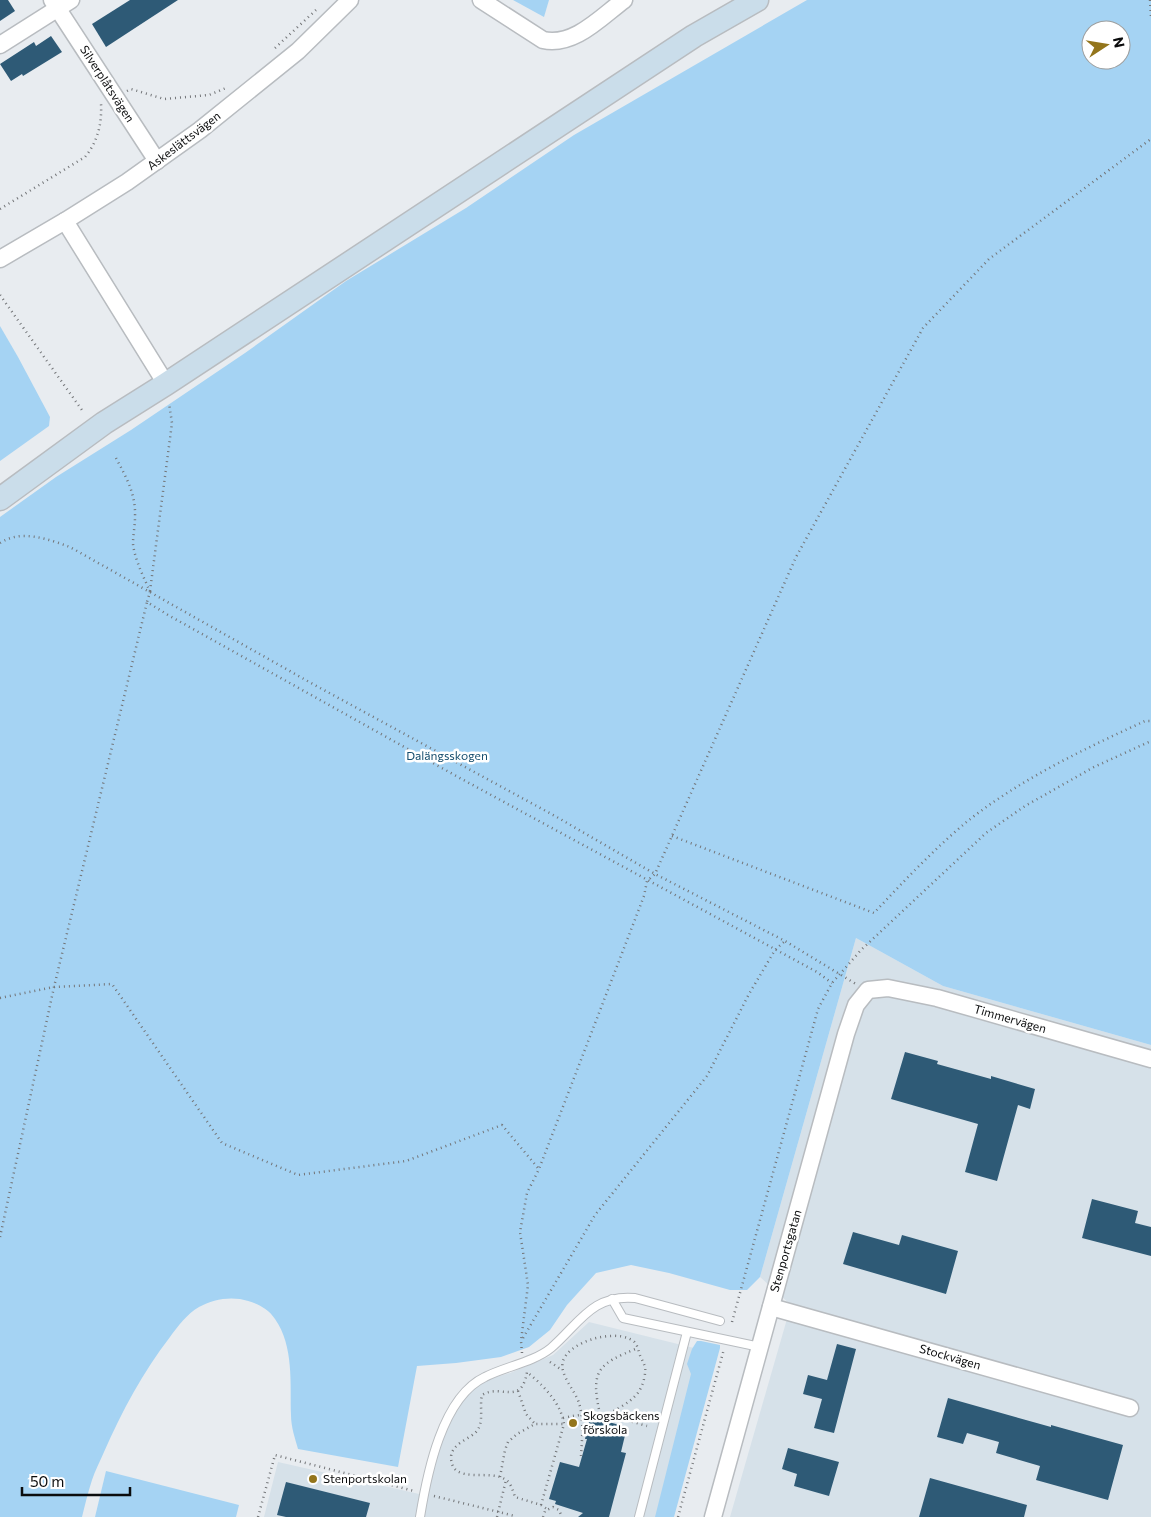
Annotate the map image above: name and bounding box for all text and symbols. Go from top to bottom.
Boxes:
north arrow [1081,20,1131,70]
text: N [1110,35,1129,49]
street label: Silverplåtsvägen [78,42,138,124]
street label: Askeslättsvägen [144,108,223,172]
park label: Dalängsskogen [406,748,488,762]
street label: Timmervägen [972,1001,1048,1035]
street label: Stenportsgatan [767,1208,804,1294]
street label: Stockvägen [918,1341,983,1371]
place label: Skogsbäckens förskola [583,1408,660,1436]
marker: Skogsbäckens förskola [567,1417,579,1429]
scale bar [22,1464,130,1496]
place label: Stenportskolan [323,1471,407,1485]
text: 50 m [30,1472,64,1490]
marker: Stenportskolan [307,1473,319,1485]

